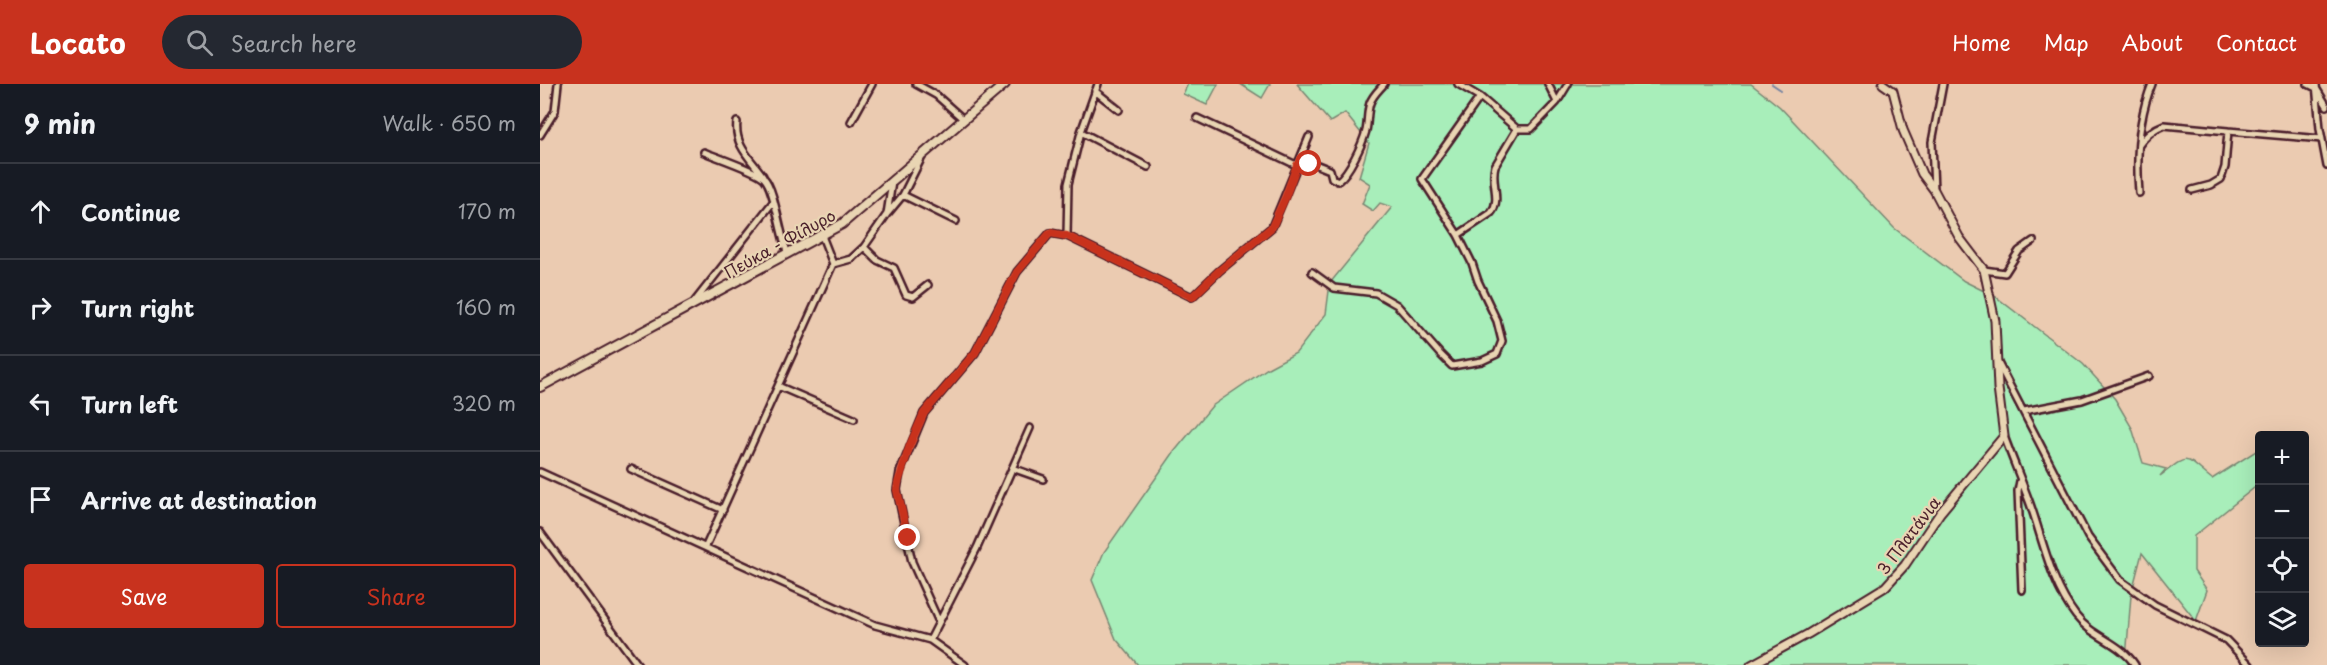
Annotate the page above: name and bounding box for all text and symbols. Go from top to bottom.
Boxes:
search box [162,15,582,69]
text: Locato [30,21,126,64]
icon: search [183,26,216,59]
text: Search here [231,26,357,59]
text: Home [1952,26,2011,58]
text: Map [2044,26,2089,58]
text: About [2122,26,2183,58]
text: Contact [2216,26,2297,58]
text: 9 min [24,104,96,143]
text: Walk · 650 m [382,108,516,138]
route start [1295,150,1321,176]
icon: ahead [24,195,57,228]
text: Continue [81,195,180,228]
text: 170 m [458,196,516,226]
street label: Πεύκα - Φίλυρο [719,202,839,284]
icon: right [24,291,57,324]
text: Turn right [81,291,194,324]
text: 160 m [456,292,516,322]
icon: left [24,387,57,420]
text: Turn left [81,387,178,420]
text: 320 m [452,388,516,418]
map controls [2255,431,2309,647]
button: + [2255,431,2309,485]
icon: arrive [24,483,57,516]
text: Arrive at destination [81,483,317,516]
button: − [2255,485,2309,539]
street label: 3 Πλατάνια [1871,491,1946,579]
route end [894,524,920,550]
button: locate [2255,539,2309,593]
button: Save [24,564,264,628]
button: Share [276,564,516,628]
button: layers [2255,593,2309,647]

